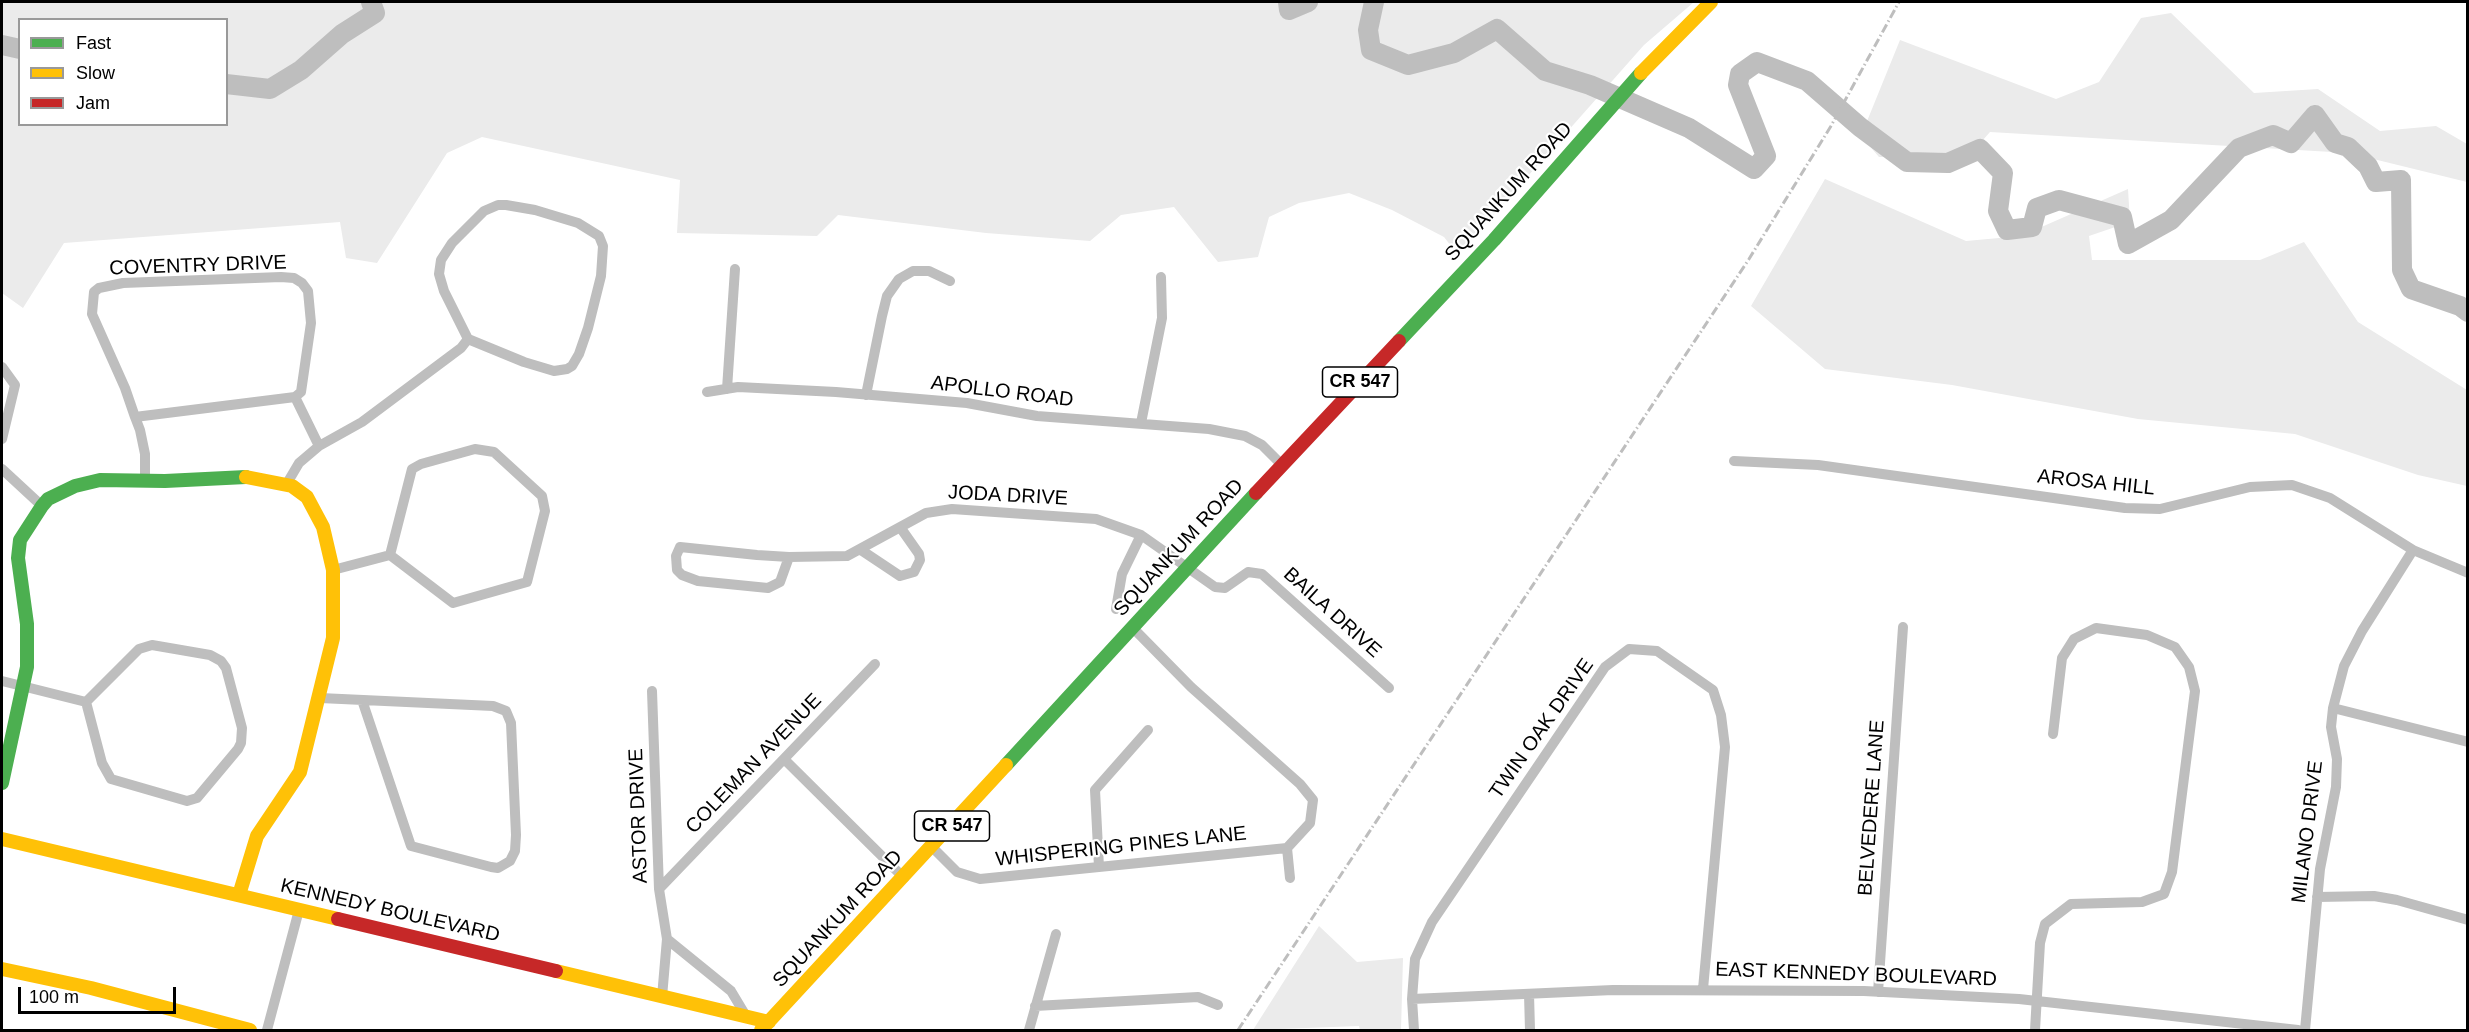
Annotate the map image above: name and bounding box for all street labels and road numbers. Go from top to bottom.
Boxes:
street label: SQUANKUM ROAD [1440,117,1578,267]
street label: COVENTRY DRIVE [109,251,287,281]
road number: CR 547 [1322,367,1398,397]
street label: APOLLO ROAD [929,371,1075,413]
street label: AROSA HILL [2036,465,2156,501]
street label: SQUANKUM ROAD [1109,474,1249,622]
street label: JODA DRIVE [947,481,1069,511]
street label: BAILA DRIVE [1278,563,1386,663]
street label: TWIN OAK DRIVE [1485,654,1599,804]
street label: COLEMAN AVENUE [681,689,827,839]
street label: BELVEDERE LANE [1854,719,1890,897]
street label: ASTOR DRIVE [625,748,653,884]
street label: MILANO DRIVE [2287,759,2329,905]
road number: CR 547 [914,811,990,841]
street label: WHISPERING PINES LANE [994,822,1248,872]
street label: SQUANKUM ROAD [768,845,908,993]
street label: KENNEDY BOULEVARD [278,874,502,948]
street label: EAST KENNEDY BOULEVARD [1715,958,1997,992]

